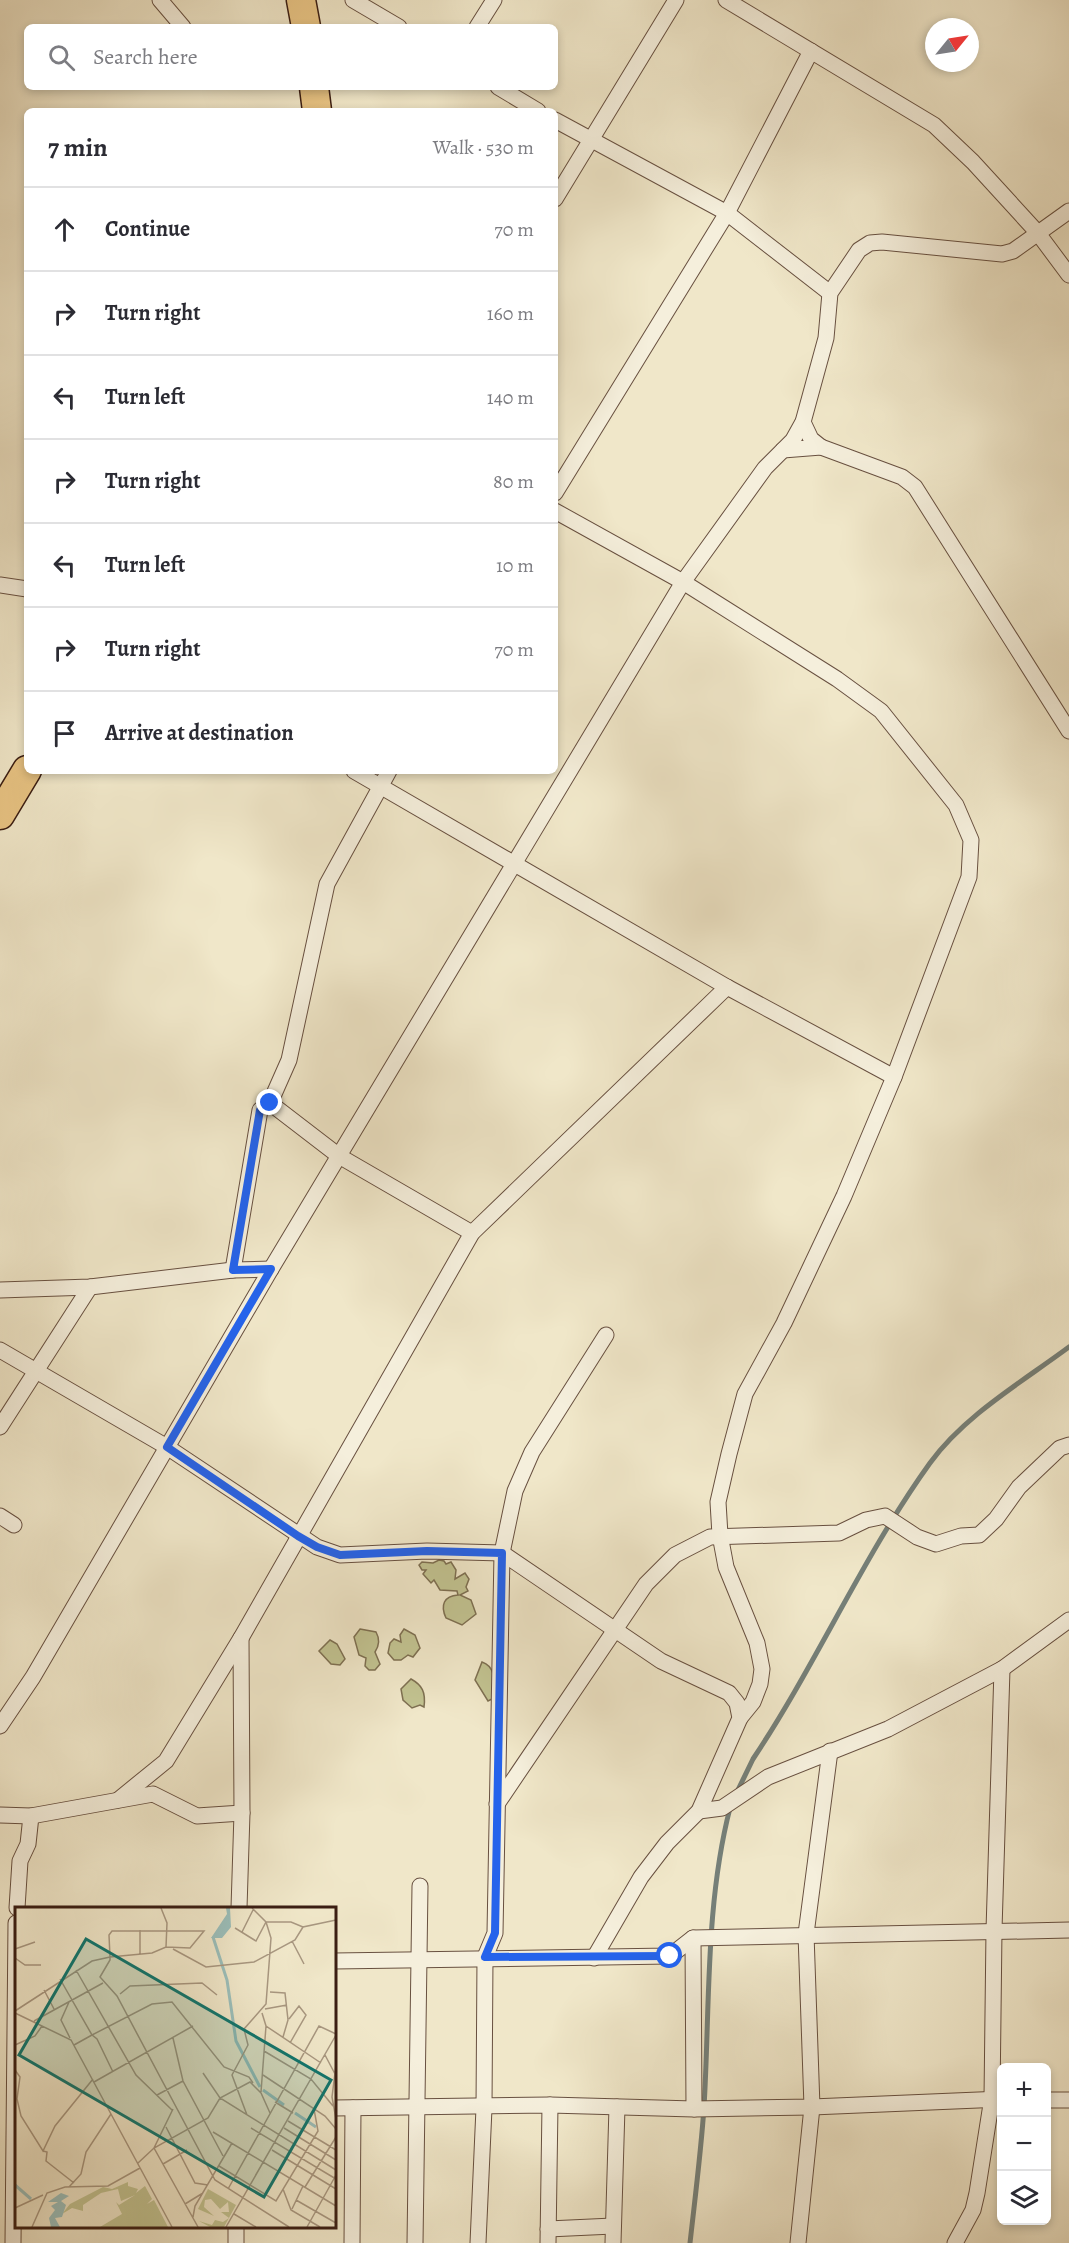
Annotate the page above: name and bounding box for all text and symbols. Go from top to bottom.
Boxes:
north arrow [925,18,979,72]
search box [24,24,558,90]
icon: search [45,41,78,74]
text: Search here [93,42,198,72]
text: 7 min [48,130,108,165]
text: Walk · 530 m [433,134,534,161]
icon: ahead [48,213,81,246]
text: Continue [105,214,190,244]
text: 70 m [494,216,534,243]
icon: right [48,297,81,330]
text: Turn right [105,298,201,328]
text: 160 m [487,300,534,327]
icon: left [48,381,81,414]
text: Turn left [105,382,185,412]
text: 140 m [487,384,534,411]
icon: right [48,465,81,498]
text: Turn right [105,466,201,496]
text: 80 m [493,468,534,495]
icon: left [48,549,81,582]
text: Turn left [105,550,185,580]
text: 10 m [496,552,534,579]
icon: right [48,633,81,666]
text: Turn right [105,634,201,664]
text: 70 m [494,636,534,663]
icon: arrive [48,717,81,750]
text: Arrive at destination [105,718,294,748]
route end [256,1089,282,1115]
inset map [15,1907,336,2228]
route start [656,1942,682,1968]
map controls [997,2063,1051,2225]
button: + [997,2063,1051,2117]
button: − [997,2117,1051,2171]
button: layers [997,2171,1051,2225]

